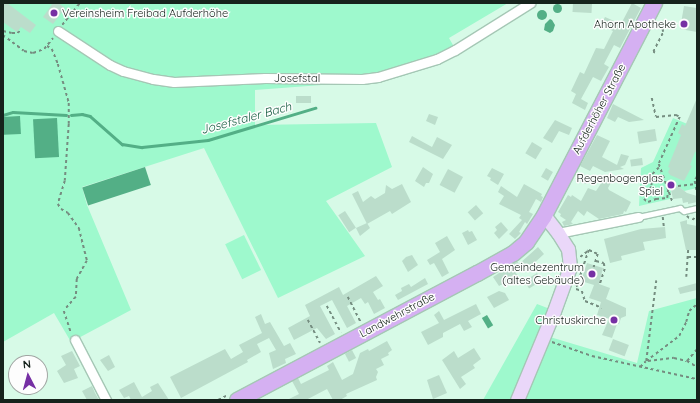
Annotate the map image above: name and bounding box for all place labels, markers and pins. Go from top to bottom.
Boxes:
place label: Vereinsheim Freibad Aufderhöhe [62,6,228,20]
marker: Vereinsheim Freibad Aufderhöhe [49,8,59,18]
place label: Ahorn Apotheke [594,17,676,31]
marker: Ahorn Apotheke [679,19,689,29]
place label: Regenbogenglas Spiel [577,172,663,198]
marker: Regenbogenglas Spiel [666,180,676,190]
place label: Gemeindezentrum (altes Gebäude) [490,261,584,287]
marker: Gemeindezentrum (altes Gebäude) [587,269,597,279]
place label: Christuskirche [535,313,606,327]
marker: Christuskirche [609,315,619,325]

